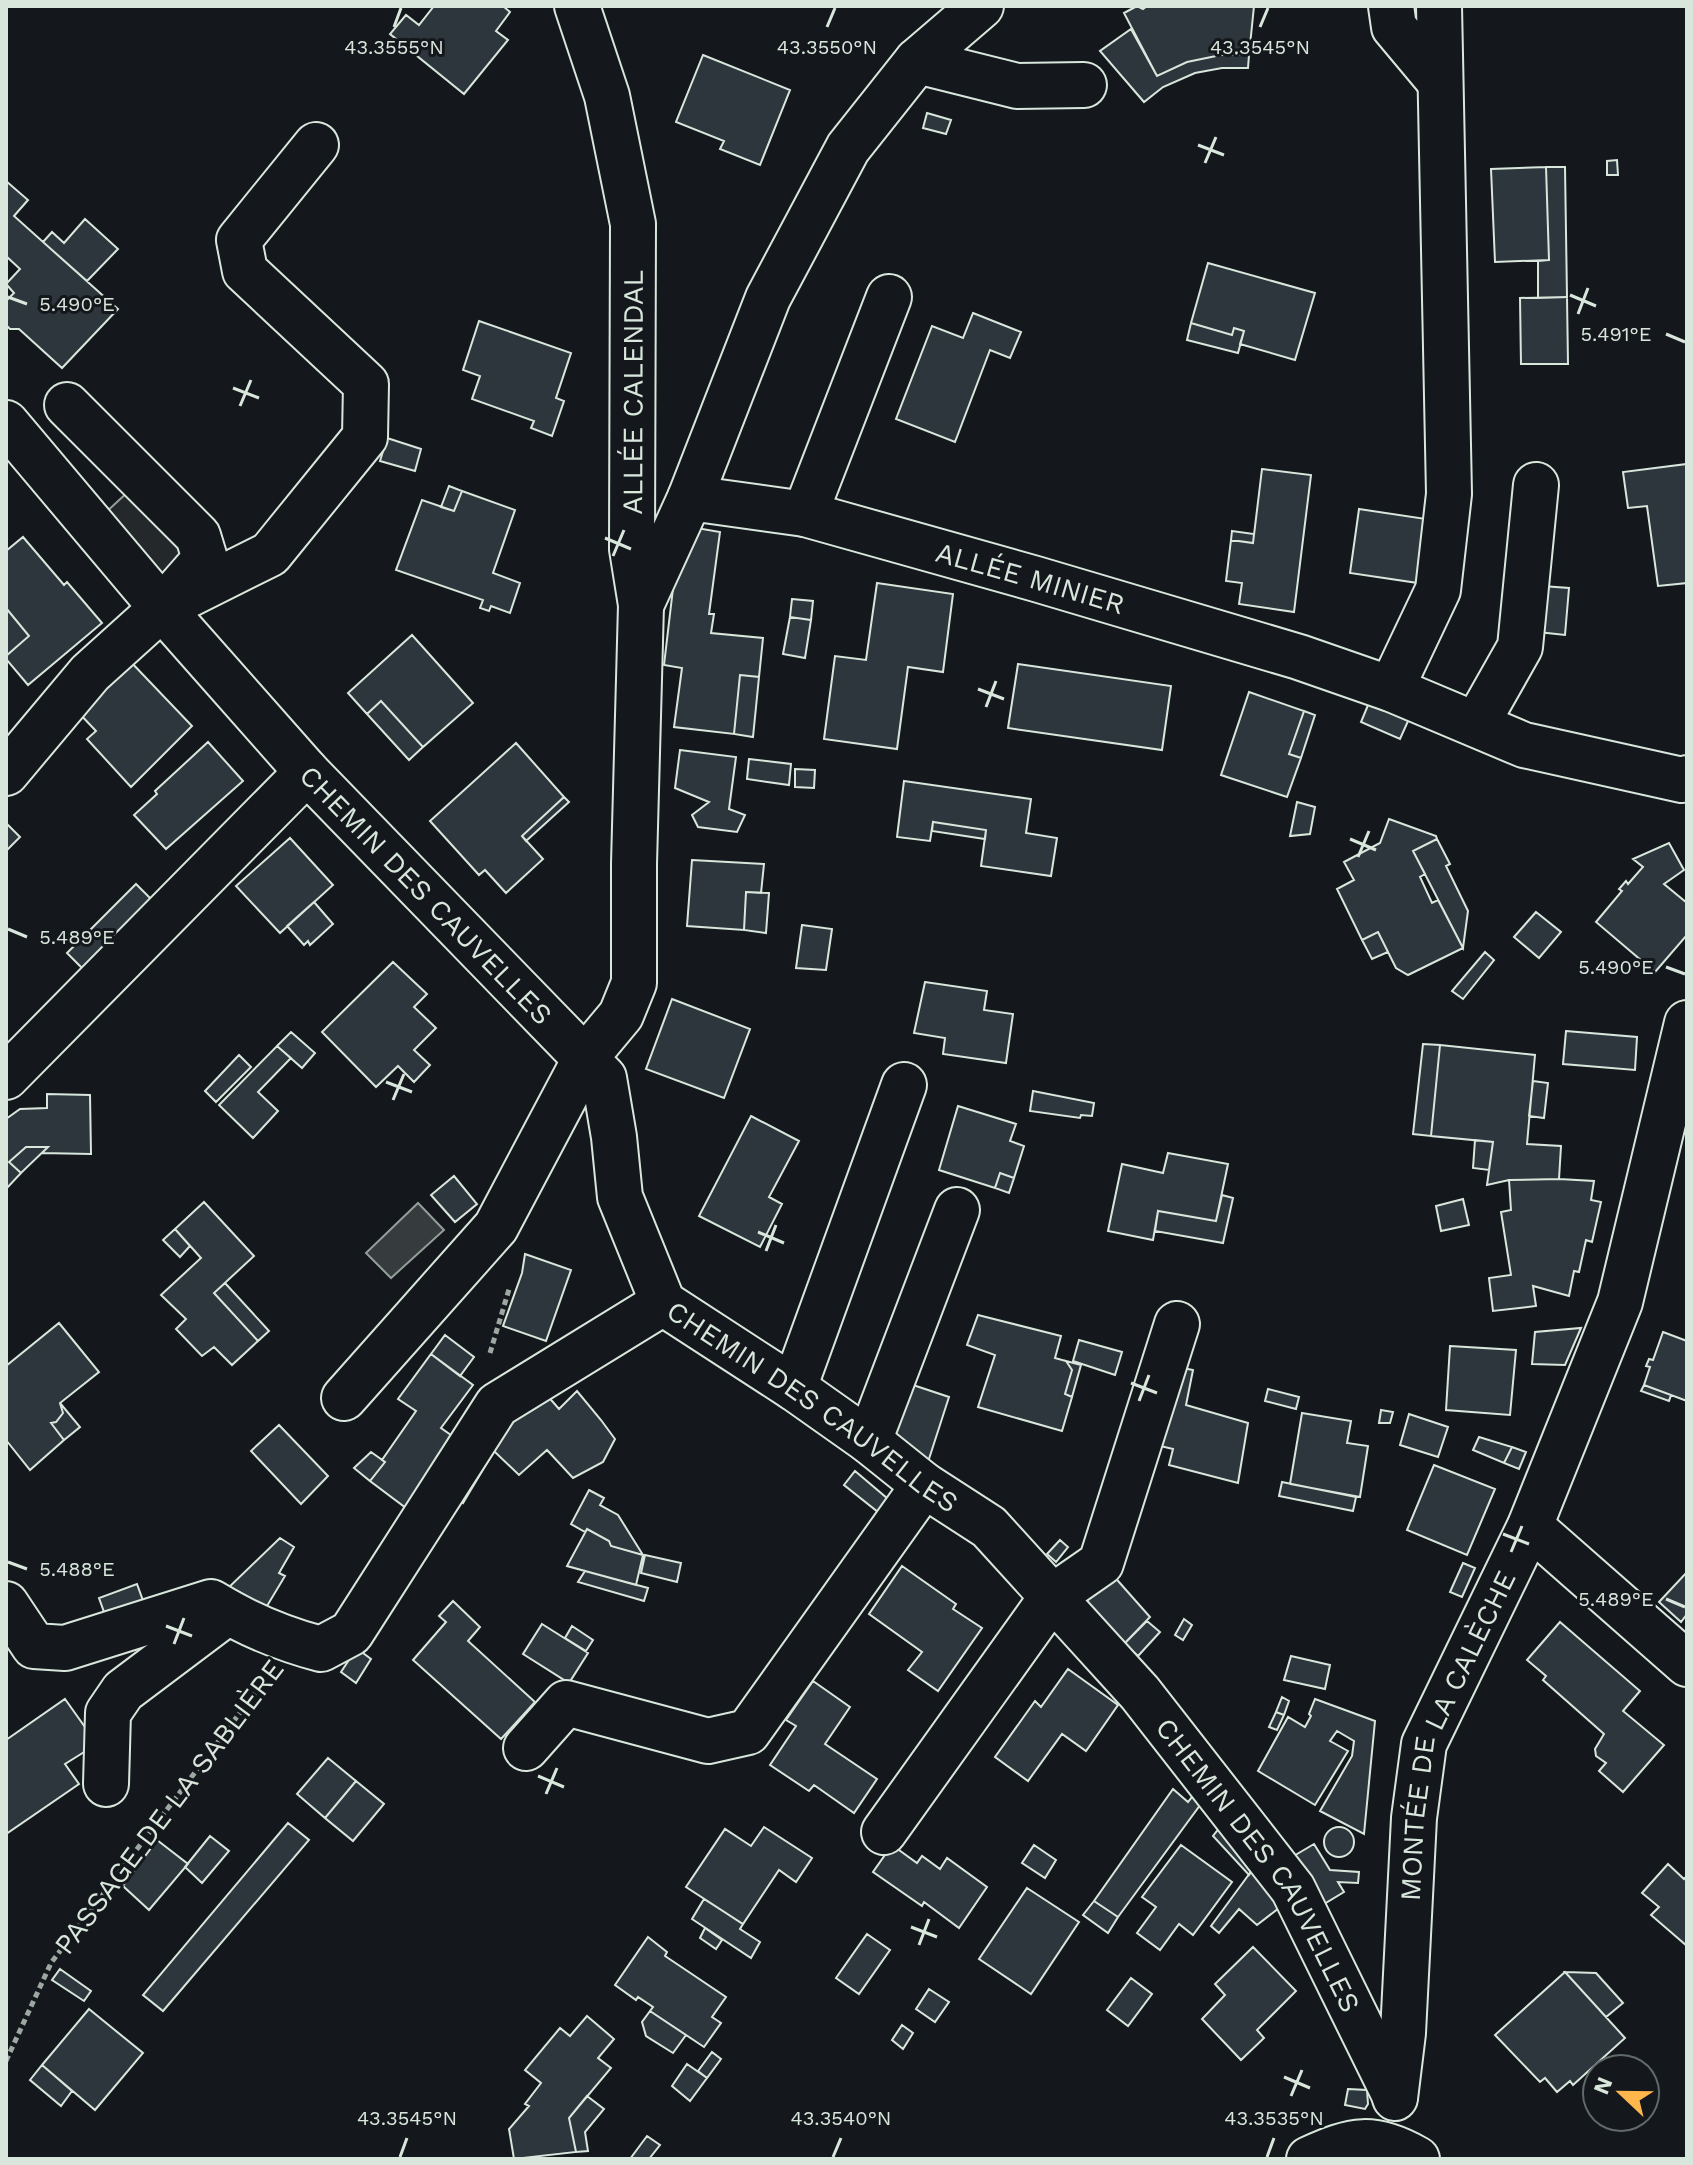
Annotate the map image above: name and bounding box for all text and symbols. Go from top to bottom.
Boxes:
text: 43.3555°N [344,35,444,59]
text: 43.3550°N [777,35,877,59]
text: 43.3545°N [1210,35,1310,59]
street label: ALLÉE CALENDAL [616,270,649,515]
text: 5.490°E [39,292,115,316]
text: 5.491°E [1580,322,1652,346]
street label: ALLÉE MINIER [932,535,1129,621]
street label: CHEMIN DES CAUVELLES [293,758,559,1031]
text: 5.489°E [39,925,115,949]
text: 5.490°E [1578,955,1654,979]
street label: CHEMIN DES CAUVELLES [661,1294,965,1519]
text: 5.488°E [39,1557,115,1581]
street label: MONTÉE DE LA CALÈCHE [1393,1565,1522,1902]
text: 5.489°E [1578,1587,1654,1611]
street label: PASSAGE DE LA SABLIÈRE [47,1653,291,1961]
street label: CHEMIN DES CAUVELLES [1149,1711,1368,2018]
north arrow [1581,2053,1661,2133]
text: N [1588,2073,1618,2098]
text: 43.3545°N [357,2106,457,2130]
text: 43.3540°N [790,2106,892,2130]
text: 43.3535°N [1224,2106,1324,2130]

